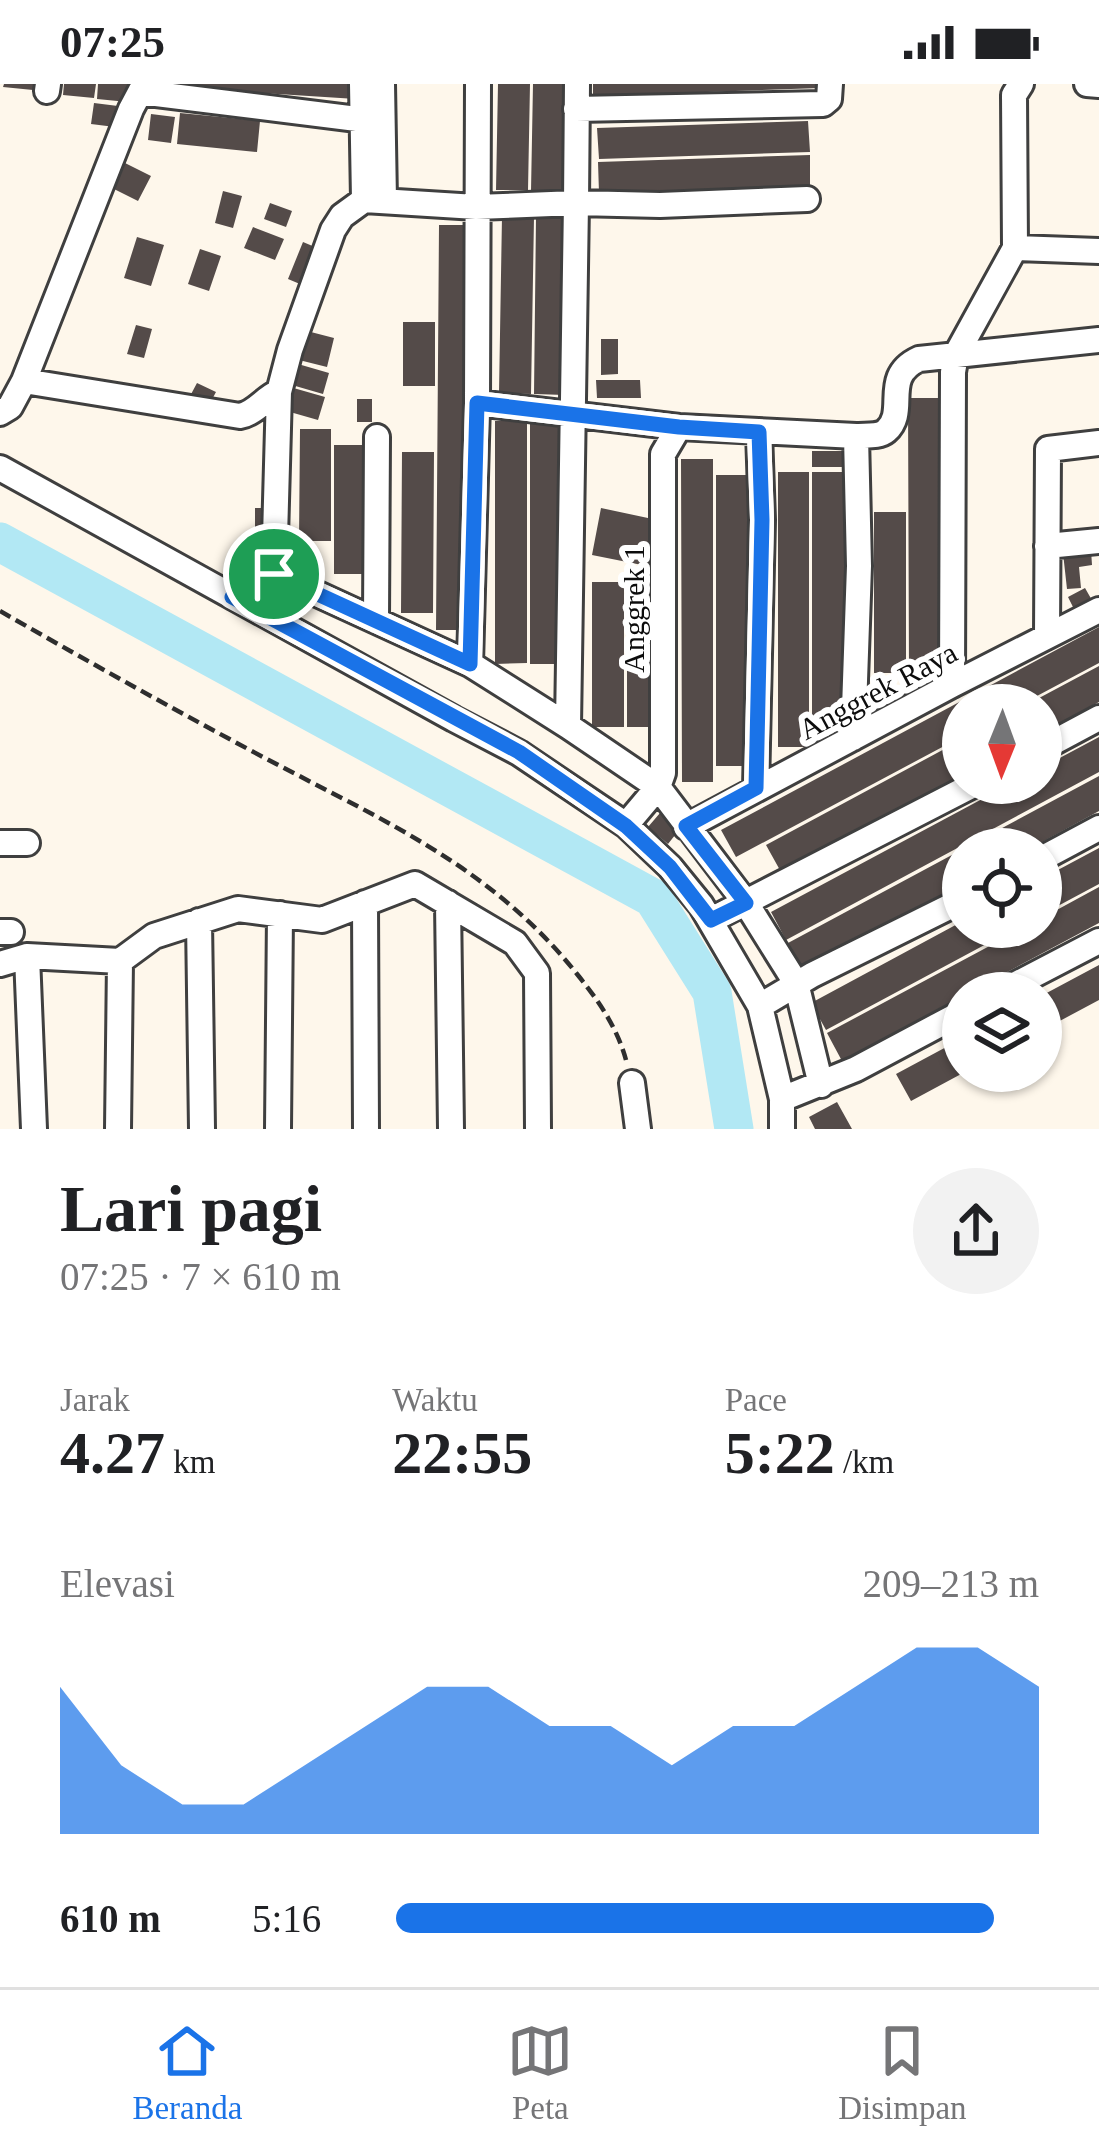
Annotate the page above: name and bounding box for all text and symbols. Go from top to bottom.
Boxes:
text: 07:25 [60,17,165,67]
pin [223,523,325,625]
icon: arrive [241,541,307,607]
street label: Anggrek 1 [617,545,650,673]
street label: Anggrek Raya [793,635,962,746]
north arrow [942,684,1062,804]
map controls [942,684,1062,1092]
button: locate [942,828,1062,948]
button: layers [942,972,1062,1092]
button: share [913,1168,1039,1294]
text: Lari pagi [60,1172,322,1245]
text: 07:25 · 7 × 610 m [60,1255,341,1298]
text: Jarak [60,1382,130,1418]
text: Waktu [392,1382,478,1418]
text: Pace [725,1382,787,1418]
text: 4.27 [60,1420,165,1486]
text: 22:55 [392,1420,532,1486]
text: 5:22 [725,1420,835,1486]
text: km [165,1444,215,1480]
text: /km [835,1444,894,1480]
text: Elevasi [60,1562,175,1605]
text: 209–213 m [862,1562,1039,1605]
text: 610 m [60,1897,161,1940]
text: 5:16 [252,1897,321,1940]
tab: Beranda [132,2018,242,2127]
tab: Peta [507,2018,573,2127]
tab: Disimpan [838,2018,967,2127]

